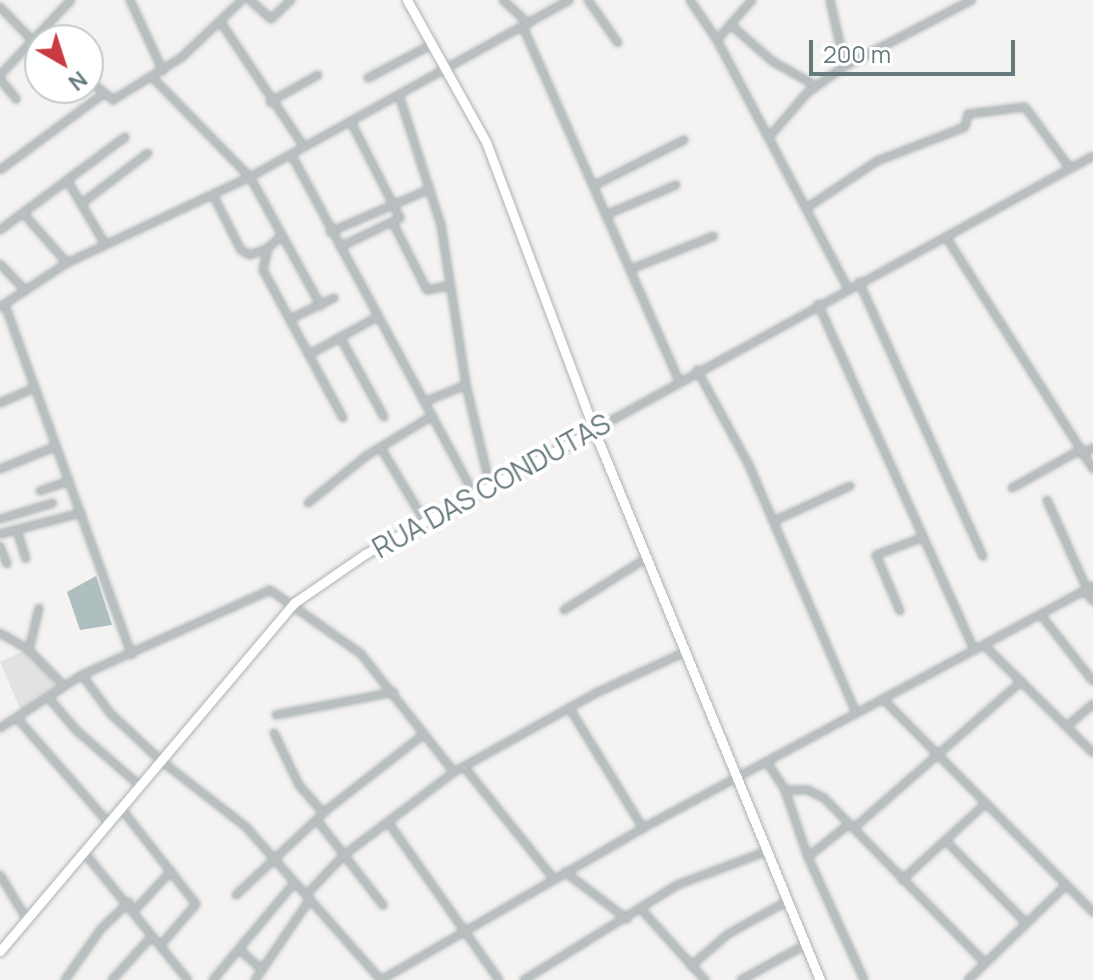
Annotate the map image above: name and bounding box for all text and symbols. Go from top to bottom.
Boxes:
north arrow [24,24,104,104]
scale bar [813,24,1019,74]
text: 200 m [823,37,891,70]
text: N [62,64,93,98]
street label: RUA DAS CONDUTAS [366,406,616,564]

